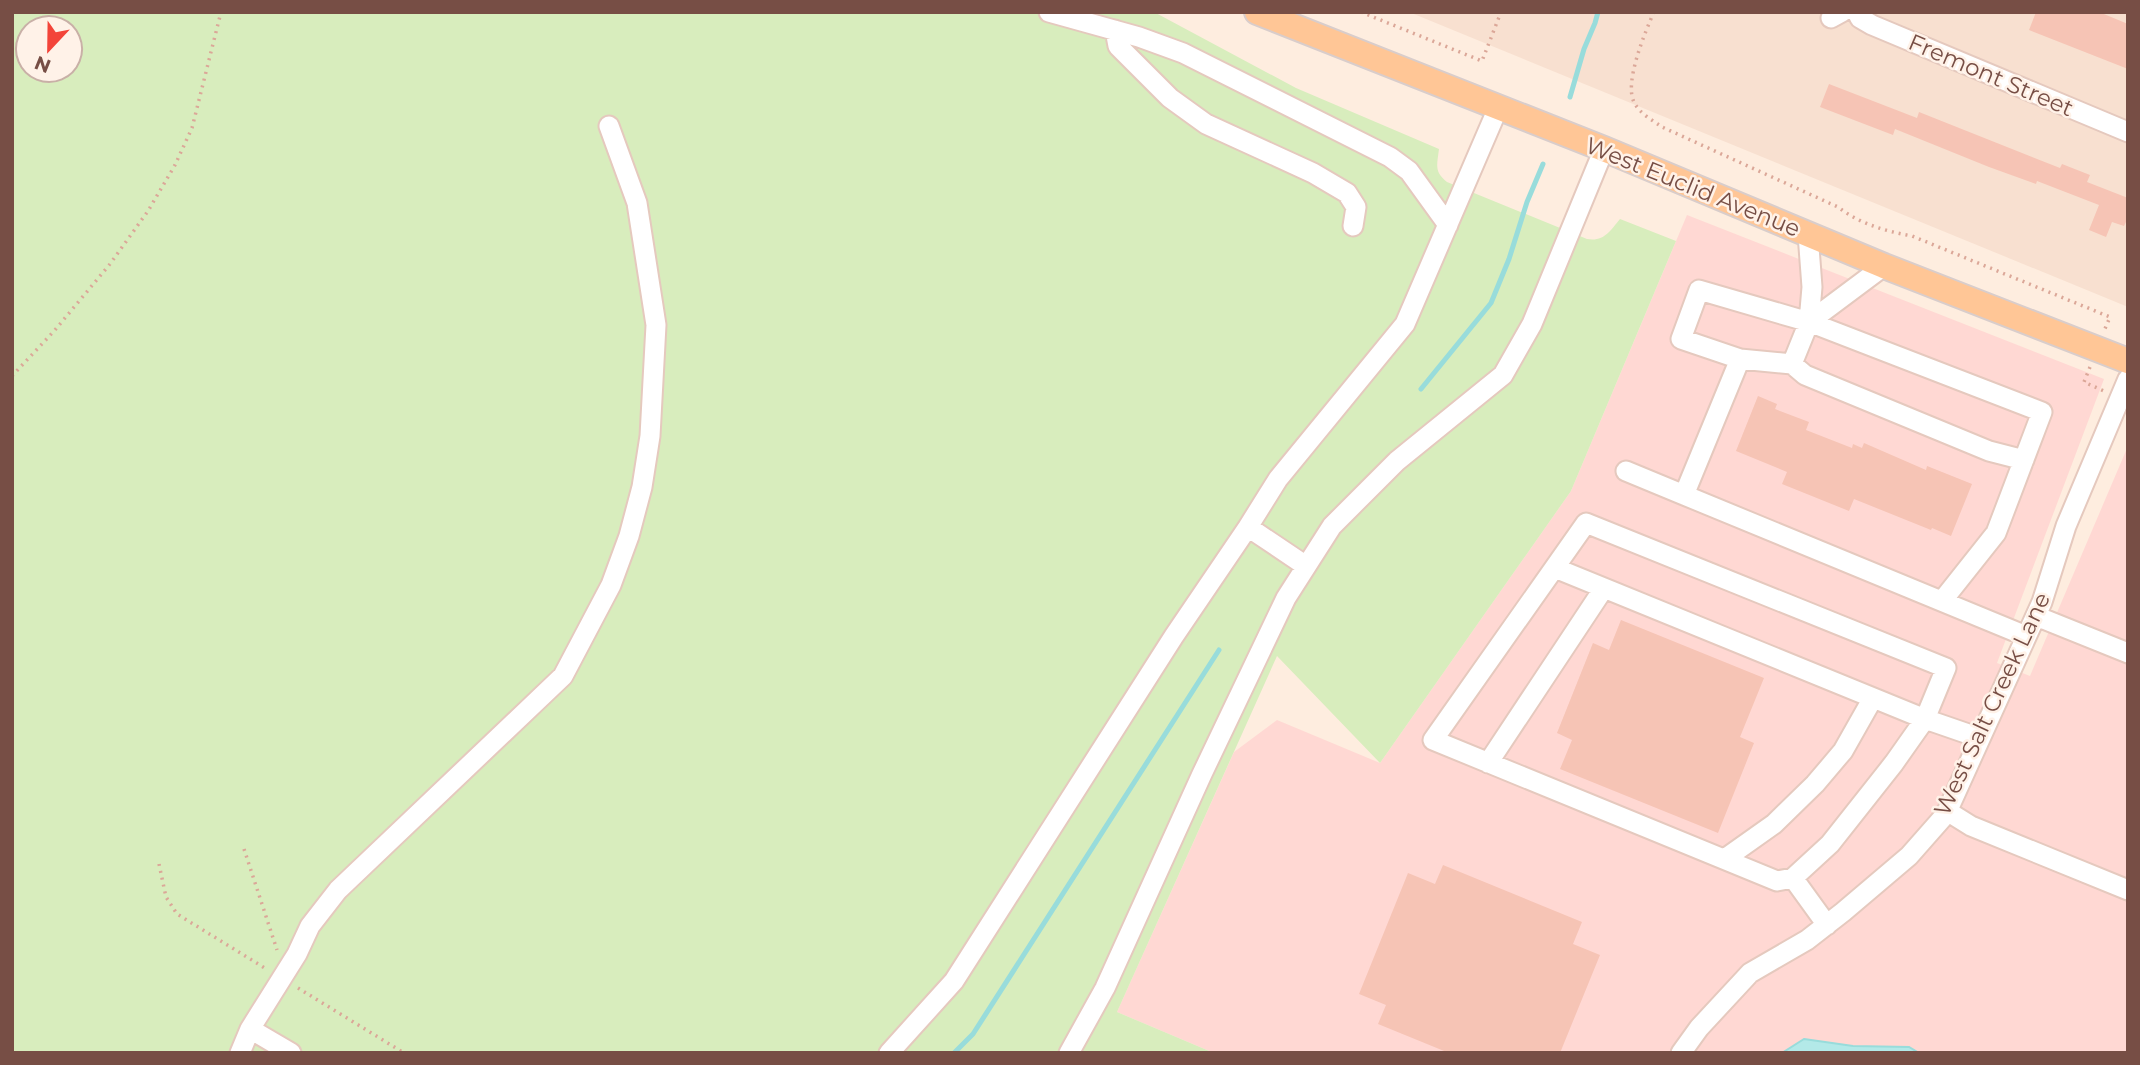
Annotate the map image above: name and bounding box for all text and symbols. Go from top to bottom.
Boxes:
north arrow [14,14,84,84]
street label: Fremont Street [1904,28,2078,122]
text: N [31,51,54,78]
street label: West Euclid Avenue [1582,131,1804,243]
street label: West Salt Creek Lane [1928,588,2056,820]

